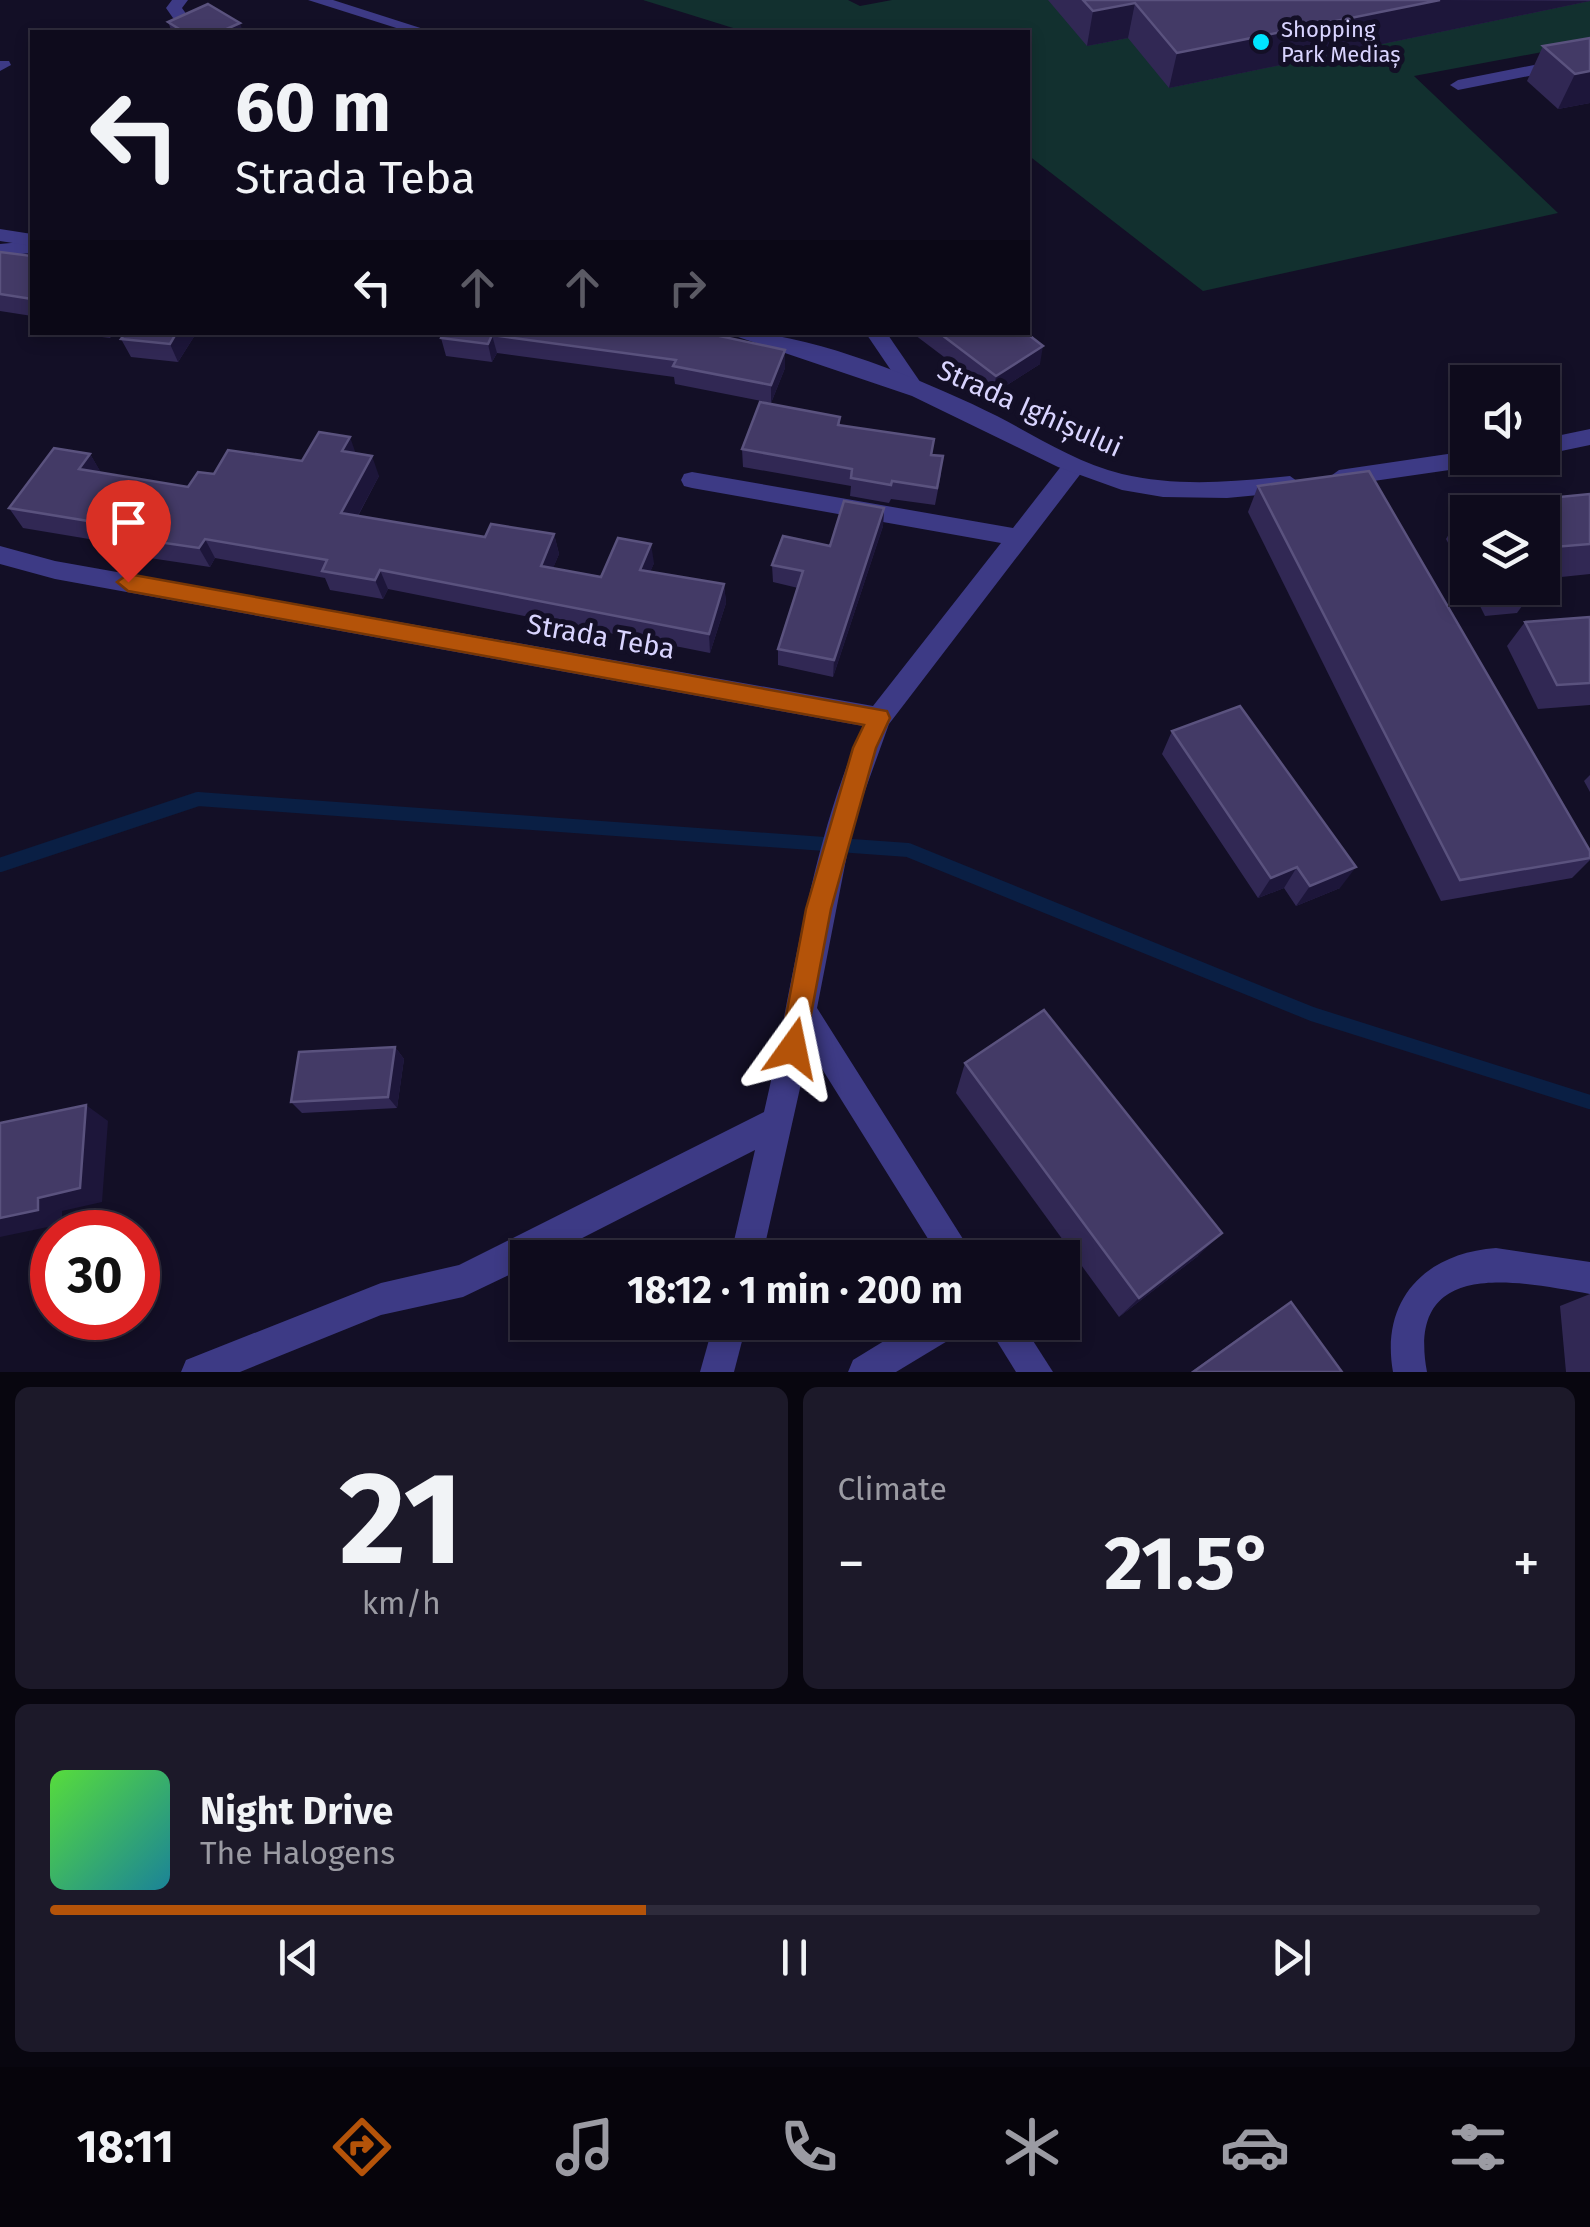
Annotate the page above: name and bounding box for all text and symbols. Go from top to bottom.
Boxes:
place label: Shopping Park Mediaș [1281,16,1401,68]
marker: Shopping Park Mediaș [1250,31,1272,53]
text: 60 m [235,66,391,150]
icon: left [70,70,200,200]
text: Strada Teba [235,151,475,205]
icon: left [345,260,400,315]
icon: ahead [450,260,505,315]
icon: ahead [555,260,610,315]
icon: right [660,260,715,315]
street label: Strada Ighișului [932,353,1127,465]
map controls [1450,365,1560,605]
button: sound [1450,365,1560,475]
pin [86,480,171,583]
icon: arrive [101,495,156,550]
button: layers [1450,495,1560,605]
street label: Strada Teba [524,607,677,666]
position arrow [741,996,845,1100]
speed limit sign: 30 [30,1210,160,1340]
text: 18:12 · 1 min · 200 m [627,1267,963,1313]
text: 21 [339,1441,464,1597]
text: Climate [838,1470,947,1508]
text: 21.5° [1104,1519,1273,1609]
text: − [838,1531,865,1597]
text: + [1513,1531,1540,1597]
text: km/h [362,1584,441,1622]
text: Night Drive [200,1788,393,1834]
text: The Halogens [200,1834,395,1872]
icon: previous [271,1930,326,1985]
icon: pause [767,1930,822,1985]
icon: next [1264,1930,1319,1985]
icon: directions [327,2112,397,2182]
icon: music [550,2112,620,2182]
icon: phone [774,2112,844,2182]
icon: climate [997,2112,1067,2182]
icon: car [1220,2112,1290,2182]
icon: filters [1443,2112,1513,2182]
text: 18:11 [77,2120,174,2174]

